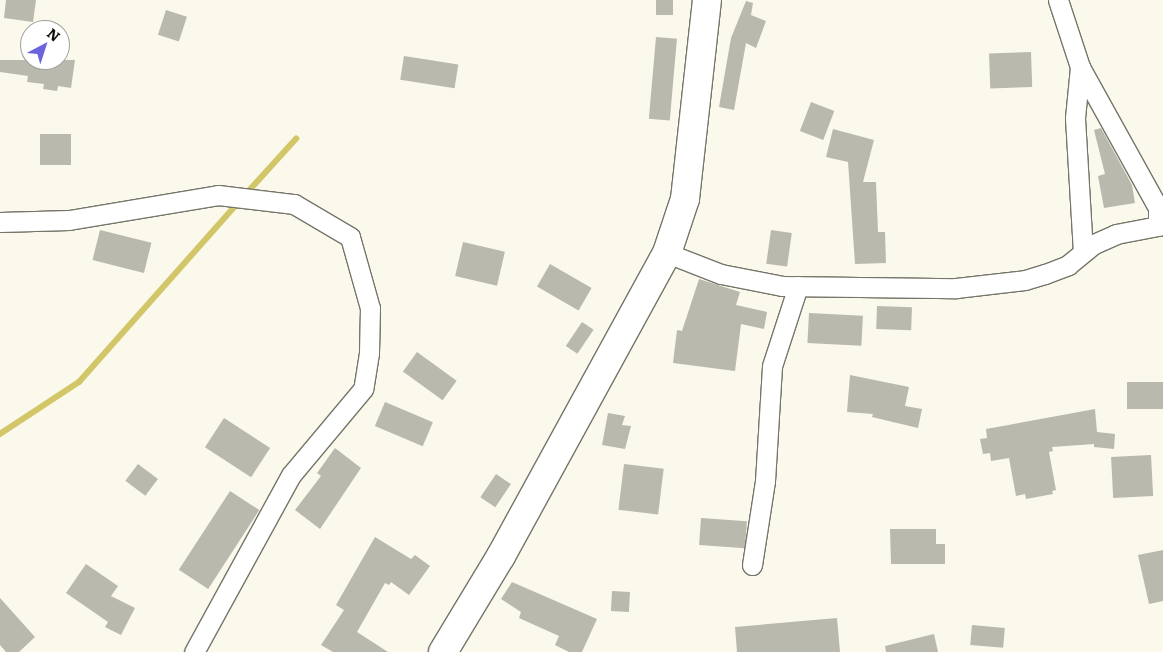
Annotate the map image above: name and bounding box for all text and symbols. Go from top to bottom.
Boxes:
north arrow [20,20,70,70]
text: N [43,23,65,46]

